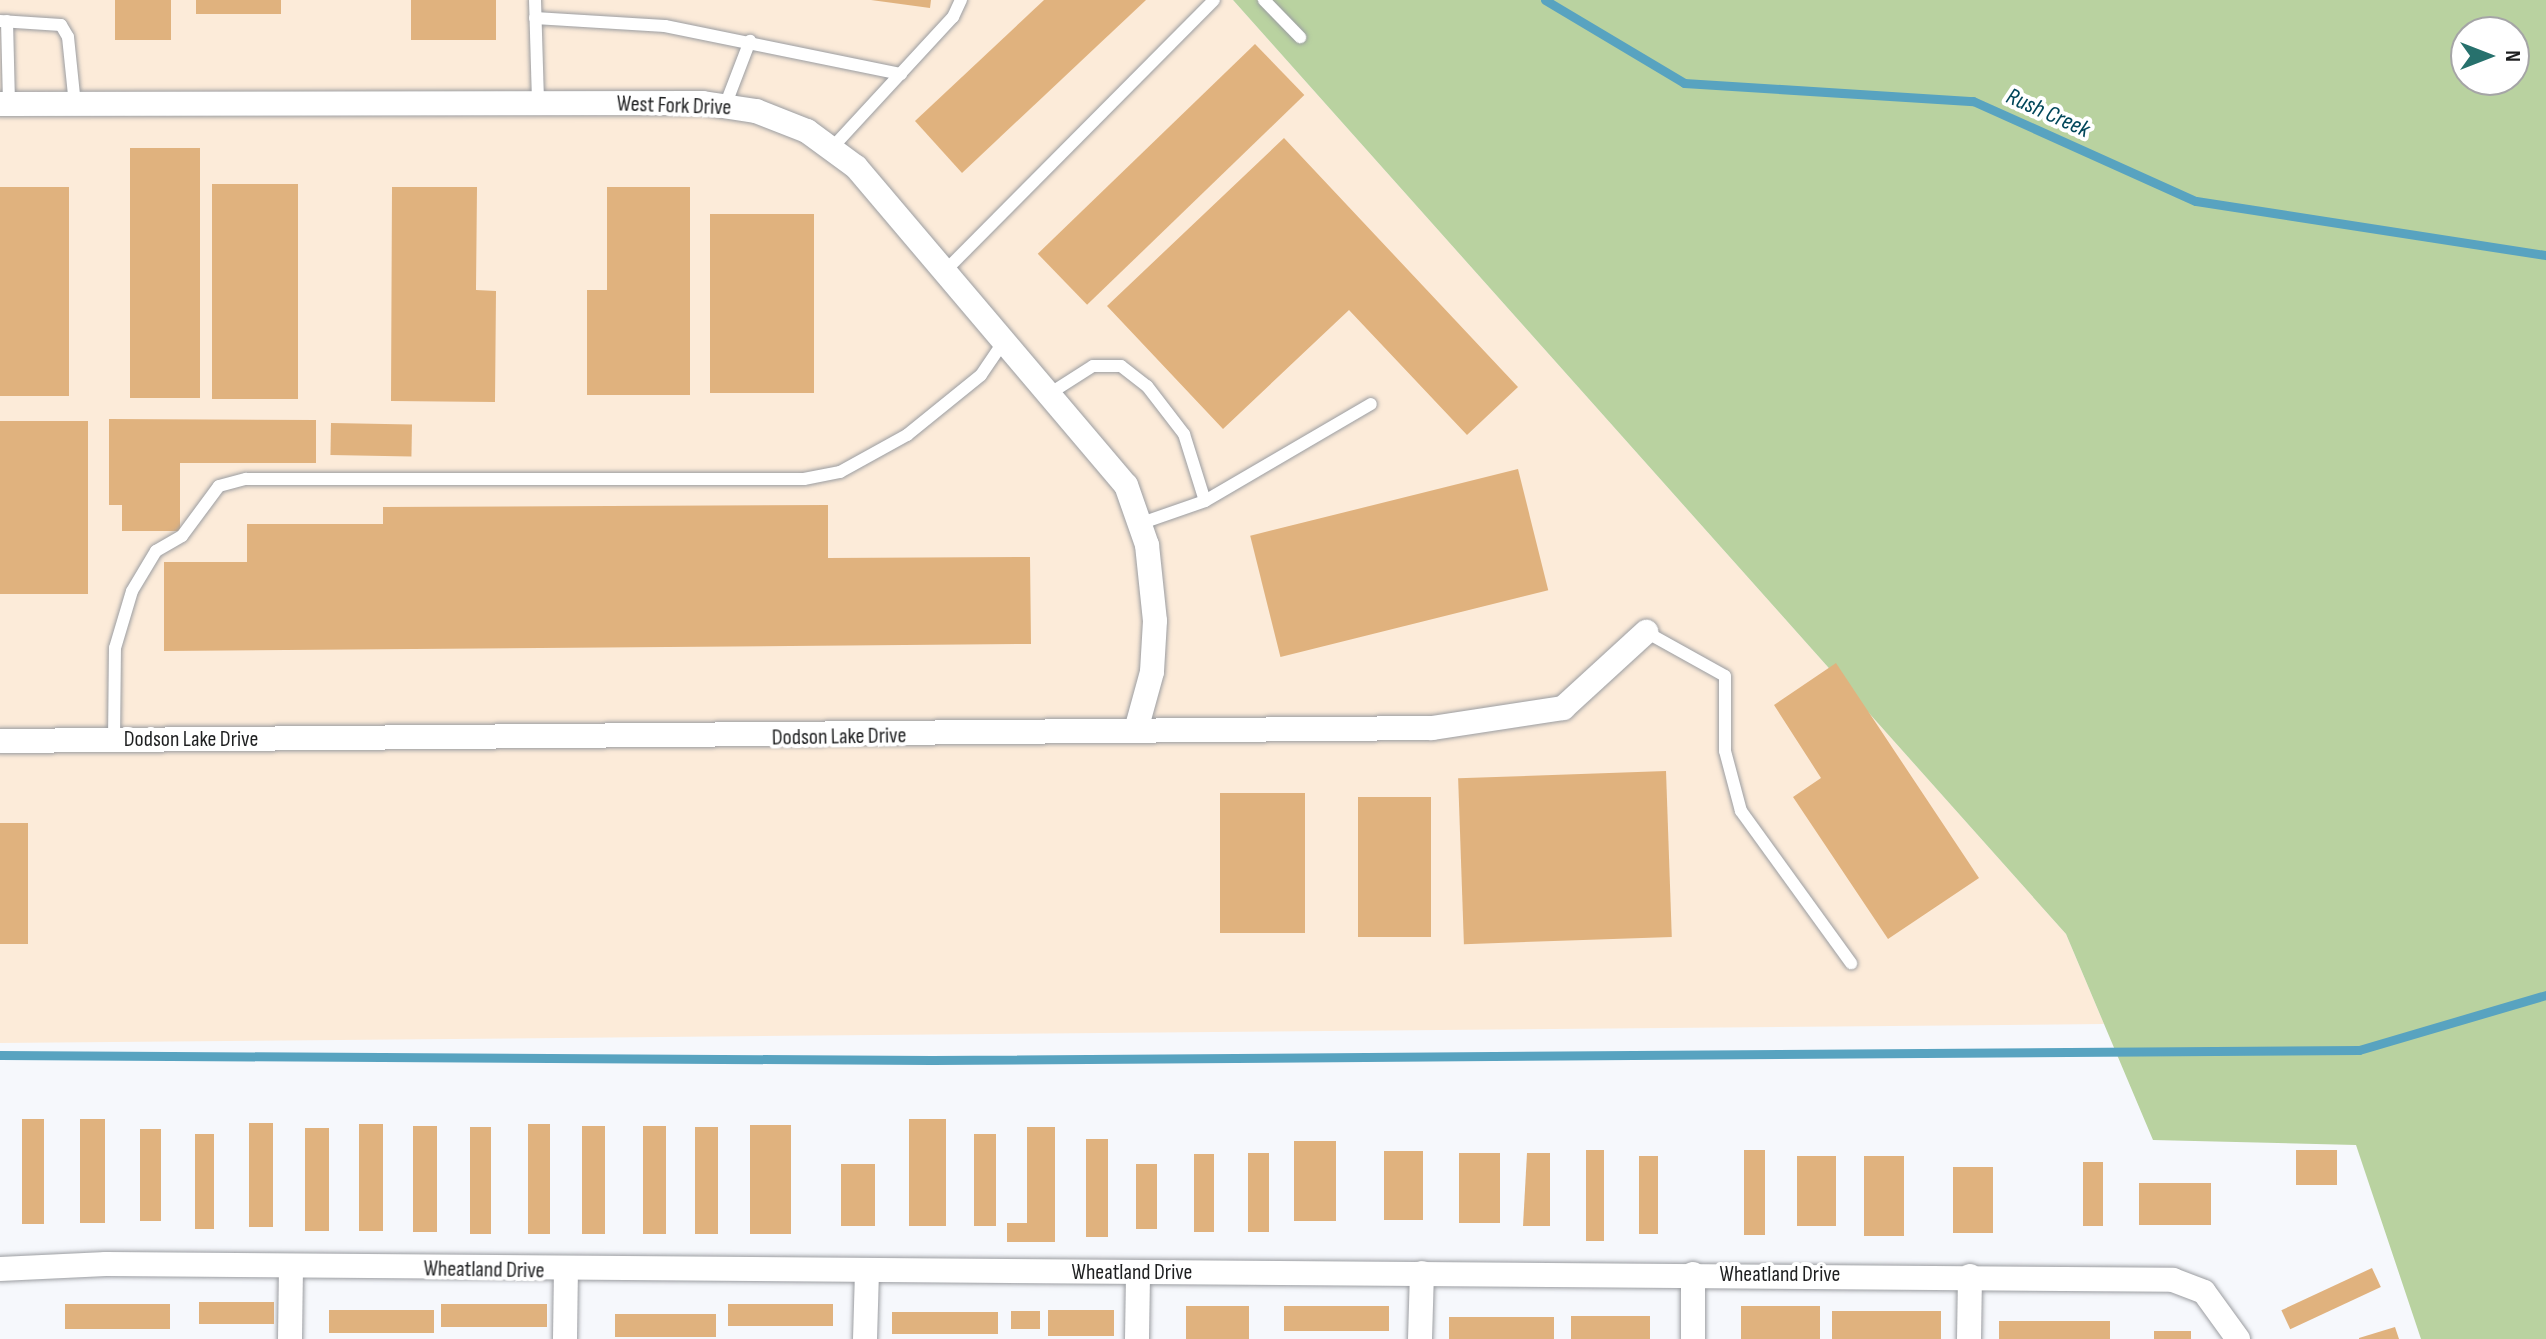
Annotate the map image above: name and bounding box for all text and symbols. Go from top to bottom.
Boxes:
north arrow [2450,16,2530,96]
text: N [2499,50,2526,62]
water label: Rush Creek [2002,82,2094,144]
street label: West Fork Drive [616,91,732,121]
street label: Dodson Lake Drive [772,723,906,751]
street label: Dodson Lake Drive [124,727,258,753]
street label: Wheatland Drive [423,1256,545,1284]
street label: Wheatland Drive [1072,1260,1192,1286]
street label: Wheatland Drive [1720,1262,1840,1288]

